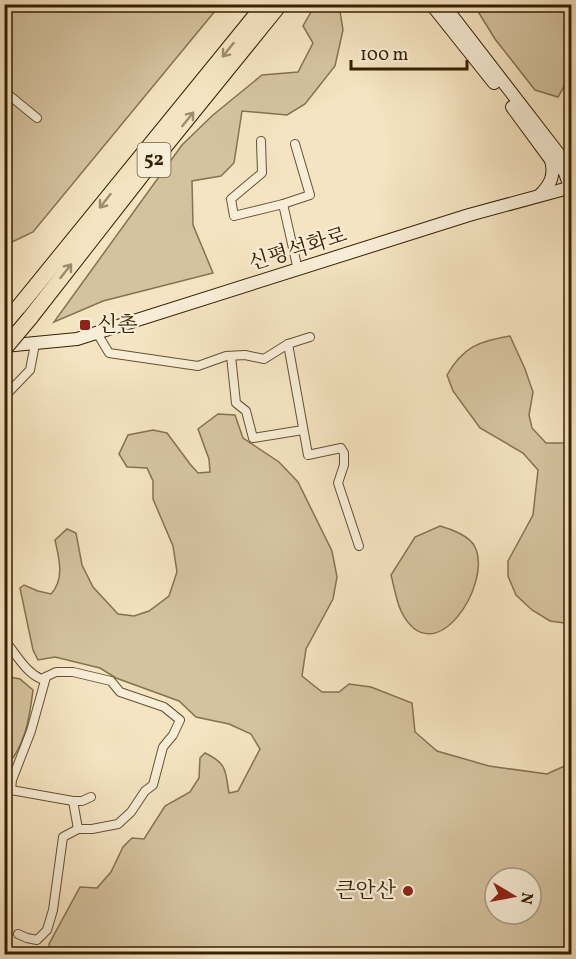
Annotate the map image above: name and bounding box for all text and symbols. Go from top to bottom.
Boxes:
scale bar [351,33,466,71]
one-way arrow [221,42,234,58]
text: 100 m [360,43,409,68]
one-way arrow [181,112,195,127]
road number: 52 [138,143,170,177]
one-way arrow [98,193,111,209]
street label: 신평석화로 [245,221,351,279]
one-way arrow [60,264,73,280]
place label: 신촌 [97,311,138,340]
marker: 신촌 [78,318,92,332]
north arrow [483,866,543,926]
place label: 큰안산 [335,877,397,906]
marker: 큰안산 [401,884,415,898]
text: N [514,891,538,906]

